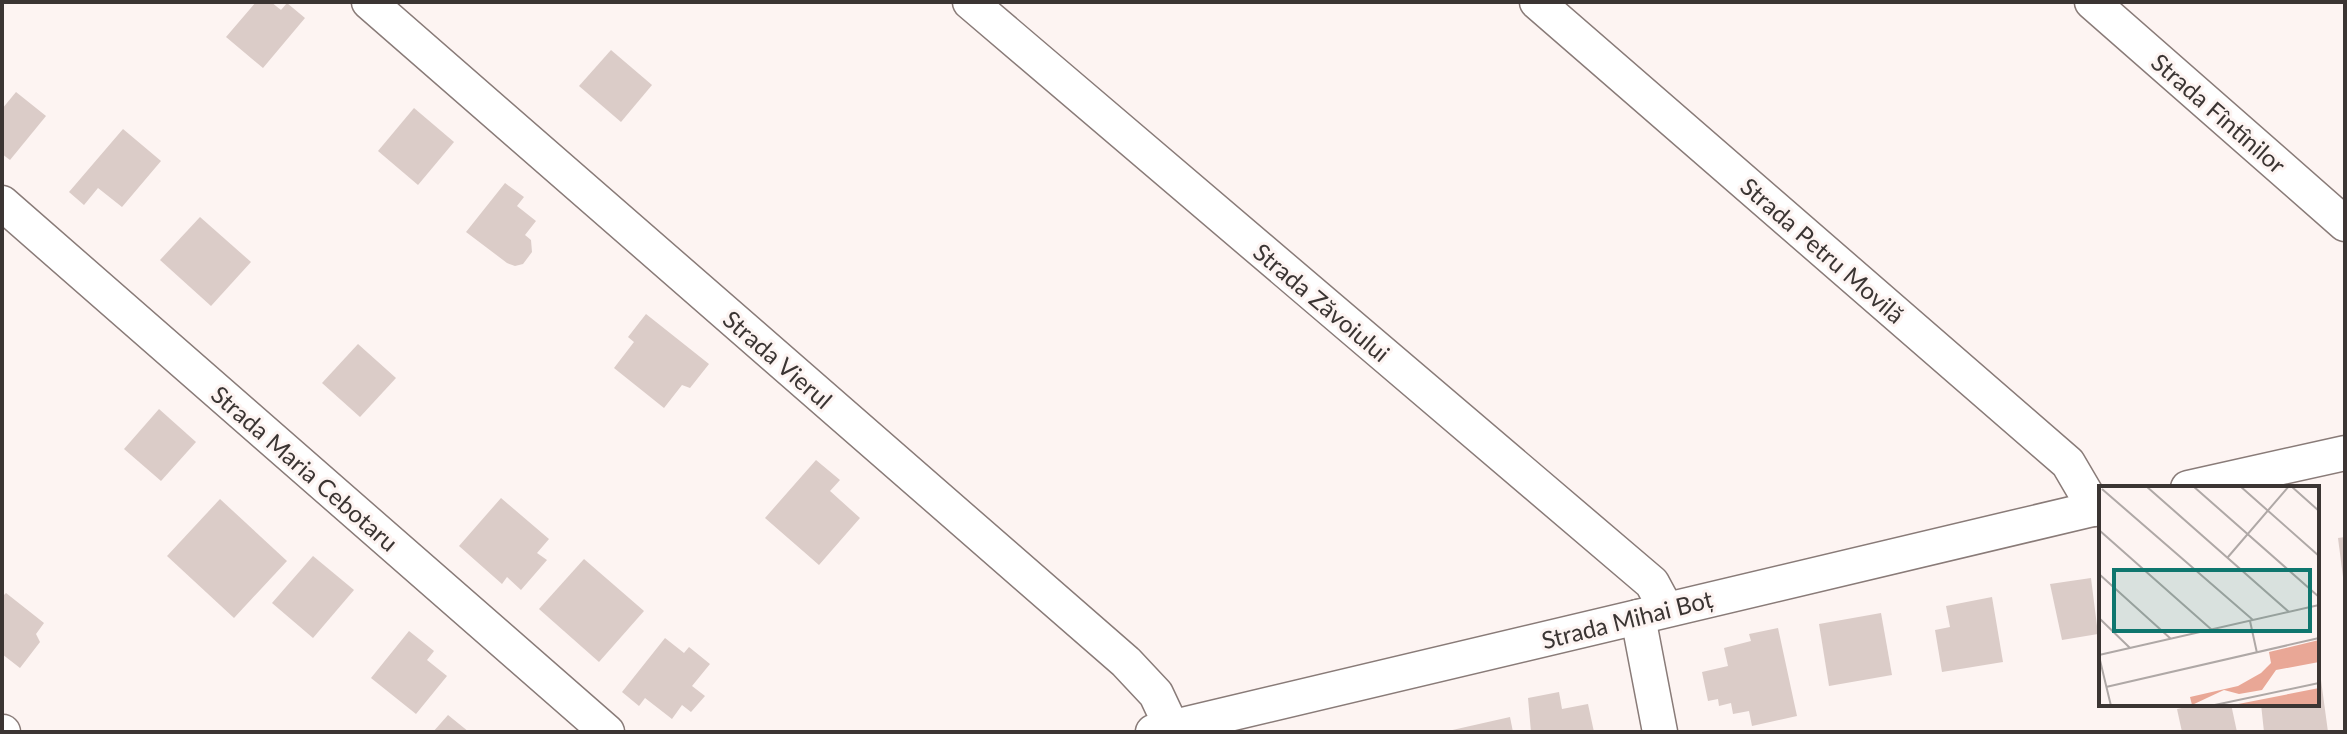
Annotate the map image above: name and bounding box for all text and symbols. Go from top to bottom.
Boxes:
street label: Strada Fîntînilor [2146,47,2292,179]
street label: Strada Petru Movilă [1735,171,1911,329]
street label: Strada Zăvoiului [1248,237,1396,367]
street label: Strada Vierul [718,304,838,414]
street label: Strada Maria Cebotaru [206,379,404,557]
inset map [2099,486,2319,706]
street label: Strada Mihai Boț [1538,584,1716,654]

